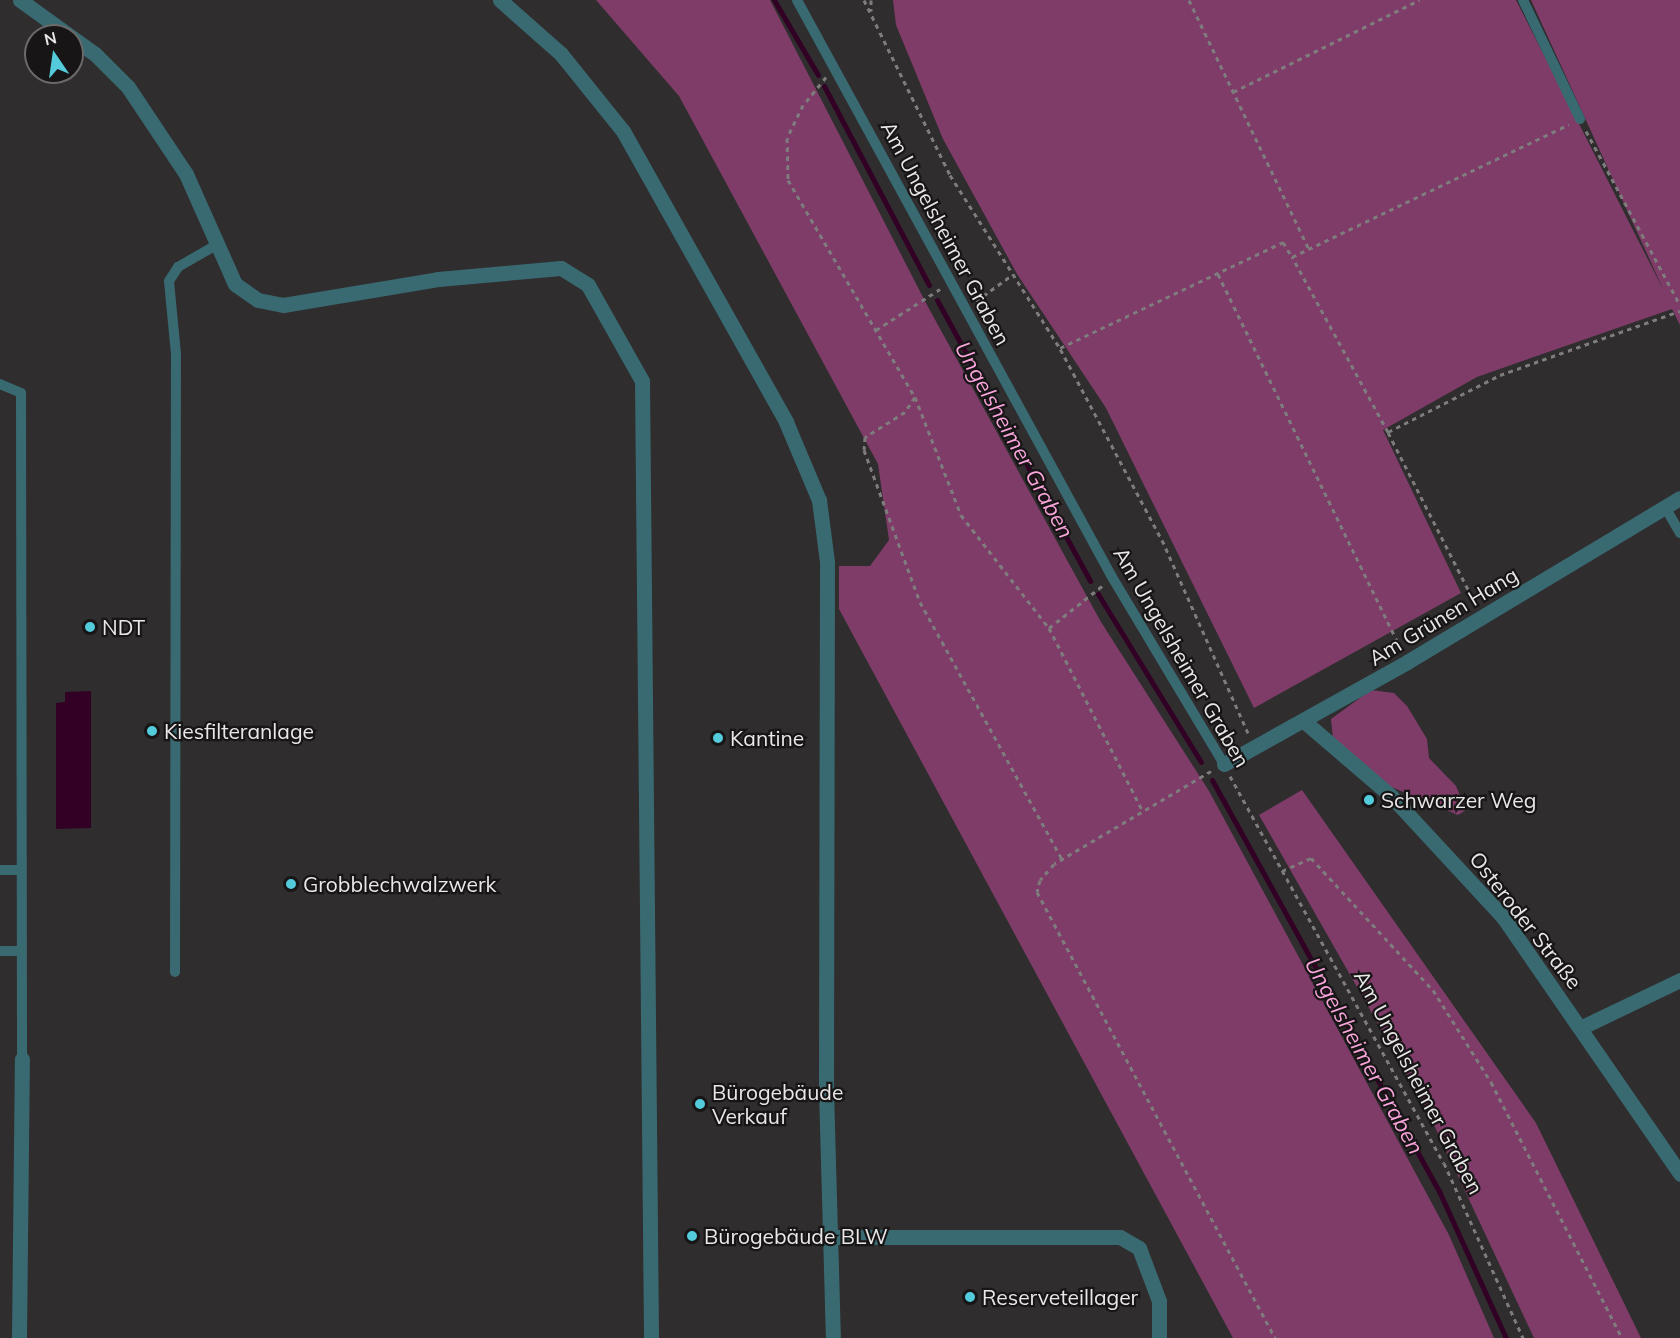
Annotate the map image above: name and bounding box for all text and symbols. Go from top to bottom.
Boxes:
north arrow [24,24,84,84]
text: N [42,27,59,50]
street label: Am Ungelsheimer Graben [876,117,1016,349]
water label: Ungelsheimer Graben [949,337,1079,543]
street label: Am Ungelsheimer Graben [1109,542,1255,772]
street label: Am Grünen Hang [1364,562,1522,670]
place label: NDT [102,614,145,640]
marker: NDT [83,620,97,634]
place label: Kiesfilteranlage [164,718,314,744]
marker: Kiesfilteranlage [145,724,159,738]
place label: Kantine [730,725,804,751]
marker: Kantine [711,731,725,745]
place label: Schwarzer Weg [1381,787,1536,813]
marker: Schwarzer Weg [1362,793,1376,807]
street label: Osteroder Straße [1465,846,1587,994]
place label: Grobblechwalzwerk [303,871,496,897]
marker: Grobblechwalzwerk [284,877,298,891]
water label: Ungelsheimer Graben [1299,953,1429,1159]
street label: Am Ungelsheimer Graben [1349,966,1489,1198]
place label: Bürogebäude Verkauf [712,1079,843,1129]
marker: Bürogebäude Verkauf [693,1097,707,1111]
place label: Bürogebäude BLW [704,1223,888,1249]
marker: Bürogebäude BLW [685,1229,699,1243]
place label: Reserveteillager [982,1284,1138,1310]
marker: Reserveteillager [963,1290,977,1304]

